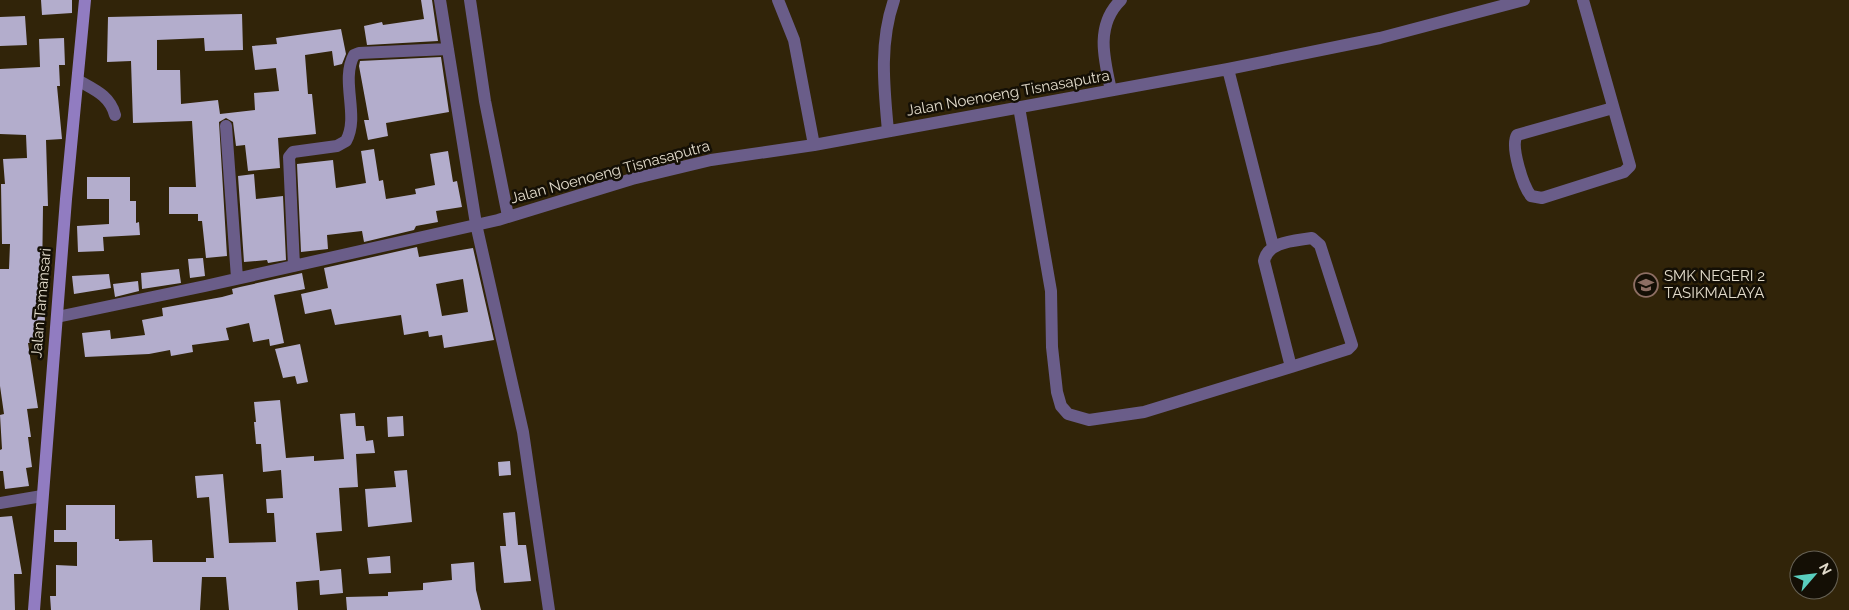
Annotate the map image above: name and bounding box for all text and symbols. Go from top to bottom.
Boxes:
street label: Jalan Noenoeng Tisnasaputra [905,66,1111,120]
street label: Jalan Noenoeng Tisnasaputra [508,137,712,207]
street label: Jalan Tamansari [27,247,55,359]
place label: SMK NEGERI 2 TASIKMALAYA [1664,267,1765,302]
school or university icon: SMK NEGERI 2 TASIKMALAYA [1633,272,1659,298]
north arrow [1789,550,1839,600]
text: N [1816,560,1835,577]

